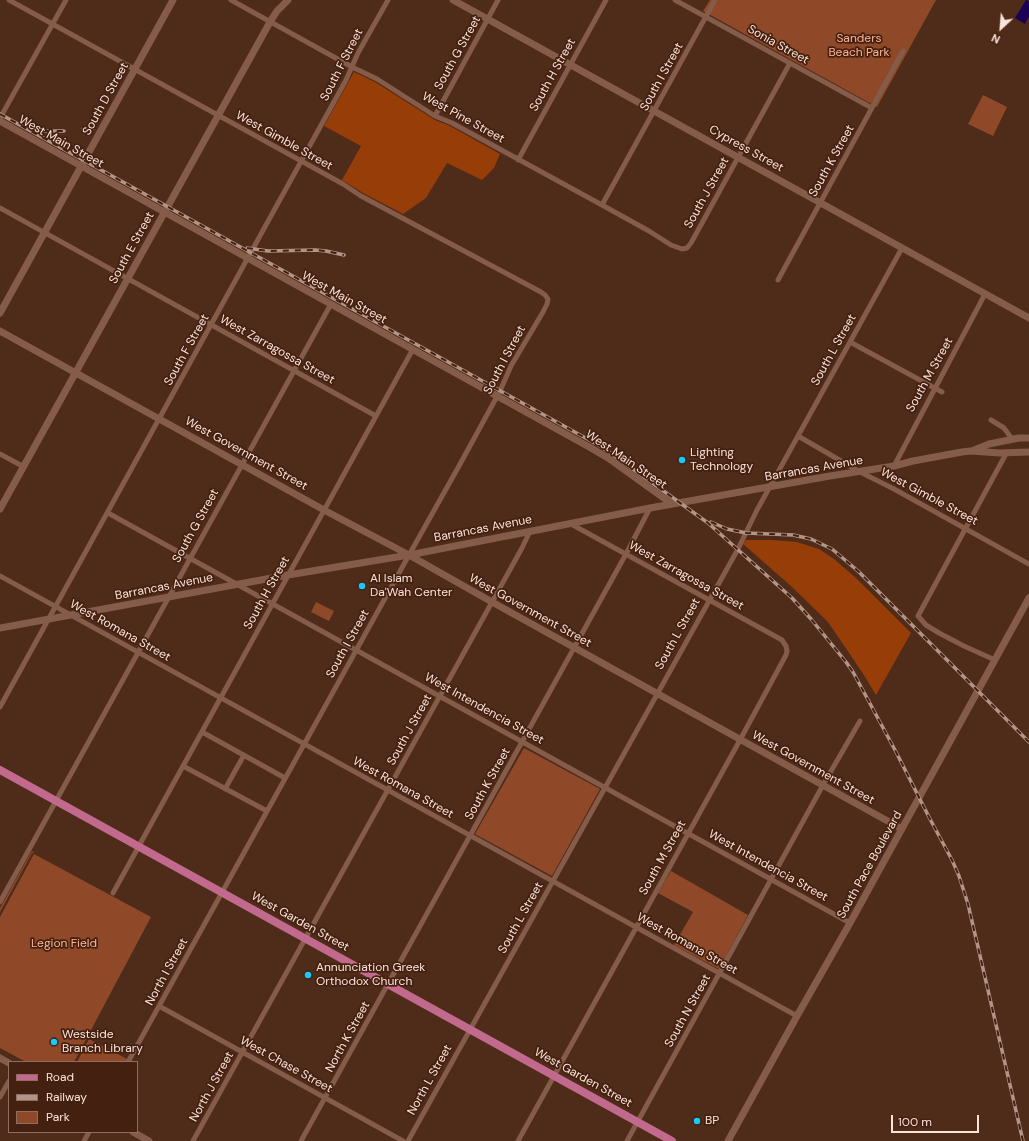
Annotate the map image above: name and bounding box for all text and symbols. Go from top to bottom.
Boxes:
north arrow [981,8,1021,48]
street label: South G Street [432,14,484,92]
street label: Sonia Street [745,22,811,68]
street label: South F Street [318,26,366,104]
text: N [989,31,1002,47]
park label: Sanders Beach Park [828,32,890,60]
street label: South H Street [527,36,579,114]
street label: South I Street [637,40,687,114]
street label: South D Street [80,60,132,138]
street label: West Pine Street [419,89,507,147]
street label: West Gimble Street [233,108,335,174]
street label: West Main Street [16,113,106,171]
street label: Cypress Street [706,123,786,175]
street label: South K Street [806,123,858,199]
street label: South J Street [682,155,732,231]
street label: South E Street [106,210,158,286]
street label: West Main Street [299,269,389,327]
street label: South F Street [161,312,213,388]
street label: West Zarragossa Street [217,312,337,388]
street label: South L Street [808,312,860,388]
street label: South I Street [481,323,529,397]
street label: South M Street [904,335,956,415]
street label: West Government Street [182,414,310,494]
street label: West Main Street [583,427,669,493]
place label: Lighting Technology [690,446,753,474]
street label: Barrancas Avenue [764,453,864,485]
marker: Lighting Technology [677,455,687,465]
street label: West Gimble Street [878,465,980,529]
street label: South G Street [170,487,222,565]
street label: Barrancas Avenue [433,512,533,546]
street label: West Zarragossa Street [626,538,746,614]
street label: South H Street [241,554,293,632]
street label: Barrancas Avenue [114,570,214,604]
street label: West Government Street [466,571,594,651]
place label: Al Islam Da'Wah Center [370,572,452,600]
marker: Al Islam Da'Wah Center [357,581,367,591]
street label: South L Street [652,596,704,672]
street label: West Romana Street [67,597,173,665]
street label: South I Street [323,607,373,681]
street label: West Intendencia Street [422,670,546,748]
street label: South J Street [385,692,435,768]
street label: West Government Street [749,728,877,808]
street label: South K Street [462,746,514,822]
street label: West Romana Street [350,754,456,822]
street label: South Pace Boulevard [834,809,906,921]
street label: South M Street [637,818,689,898]
street label: West Intendencia Street [706,827,830,905]
street label: South L Street [495,880,547,956]
street label: West Garden Street [249,889,351,955]
street label: West Romana Street [634,910,740,978]
street label: North I Street [143,936,191,1008]
park label: Legion Field [31,937,97,951]
place label: Annunciation Greek Orthodox Church [316,961,425,989]
marker: Annunciation Greek Orthodox Church [303,970,313,980]
street label: South N Street [662,972,714,1050]
street label: North K Street [323,999,373,1075]
place label: Westside Branch Library [62,1028,143,1056]
street label: West Chase Street [237,1034,335,1096]
marker: Westside Branch Library [49,1037,59,1047]
street label: North L Street [405,1042,455,1118]
street label: West Garden Street [532,1045,634,1111]
street label: North J Street [187,1049,237,1125]
legend [8,1061,138,1133]
text: Road [46,1069,74,1085]
text: Railway [46,1089,87,1105]
scale bar [893,1107,981,1133]
text: Park [46,1109,70,1125]
place label: BP [705,1114,719,1128]
text: 100 m [898,1114,932,1130]
marker: BP [692,1116,702,1126]

